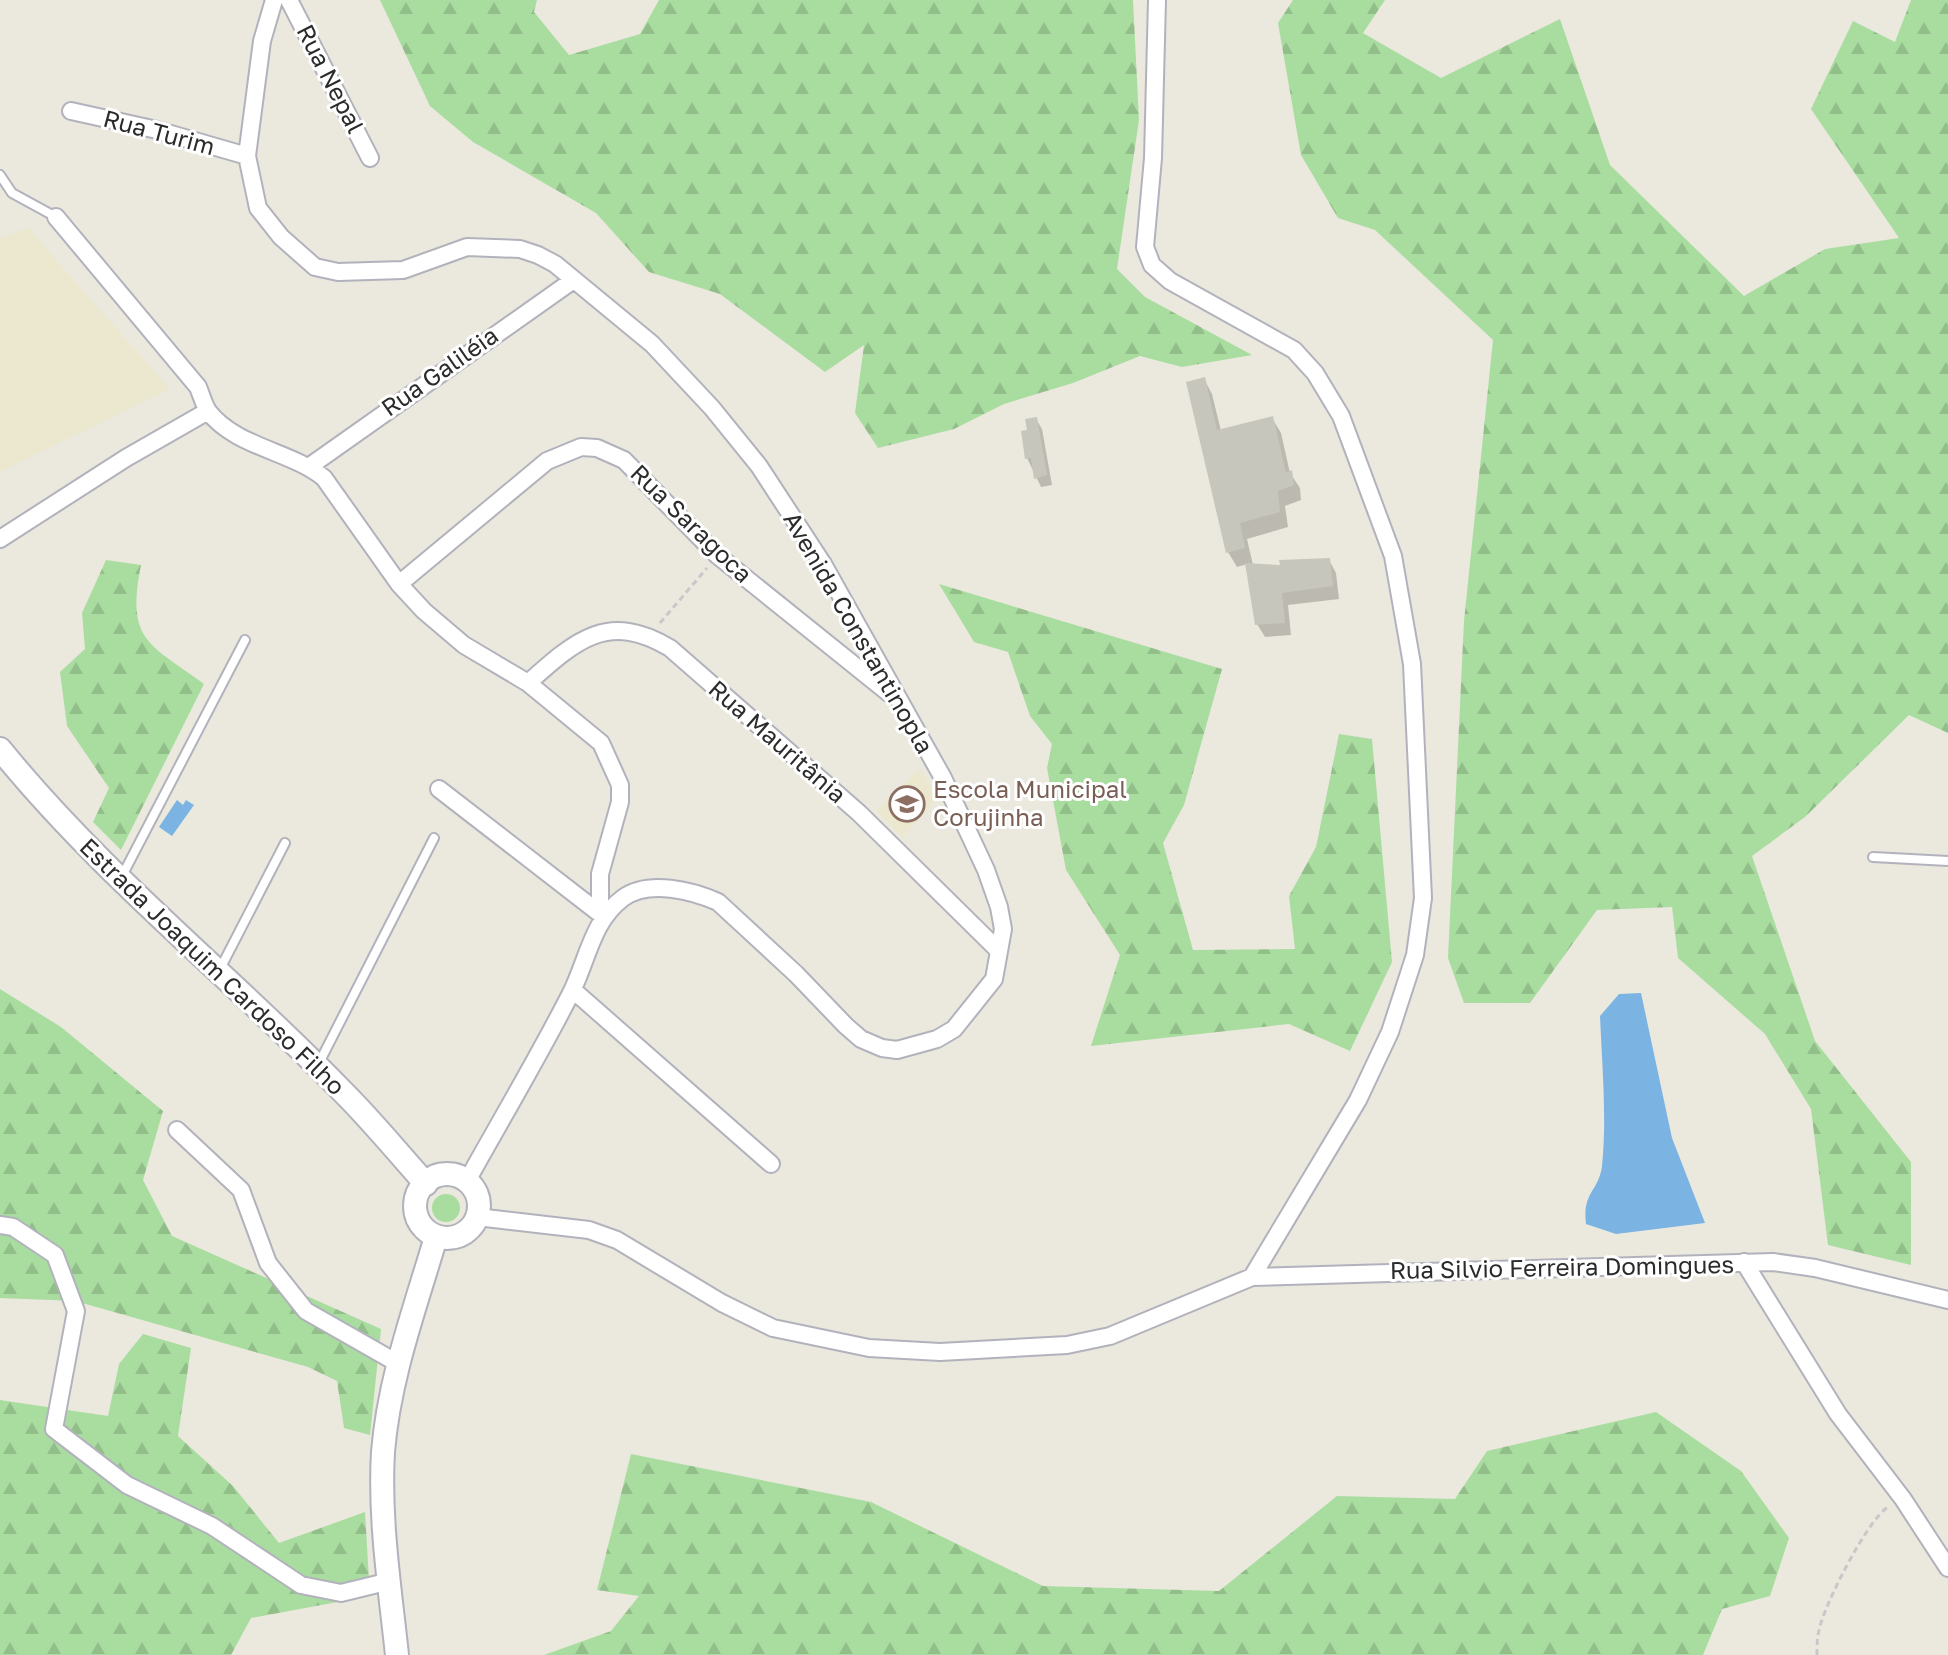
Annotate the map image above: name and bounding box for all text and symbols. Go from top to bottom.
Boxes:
street label: Rua Nepal [292,19,371,138]
street label: Rua Turim [100,103,218,160]
street label: Rua Galiléia [375,320,503,422]
street label: Rua Saragoca [625,458,759,588]
street label: Avenida Constantinopla [778,506,940,758]
street label: Rua Mauritânia [703,673,853,808]
place label: Escola Municipal Corujinha [933,774,1127,831]
school or university icon: Escola Municipal Corujinha [888,785,926,823]
street label: Estrada Joaquim Cardoso Filho [75,831,352,1100]
street label: Rua Silvio Ferreira Domingues [1390,1249,1734,1284]

